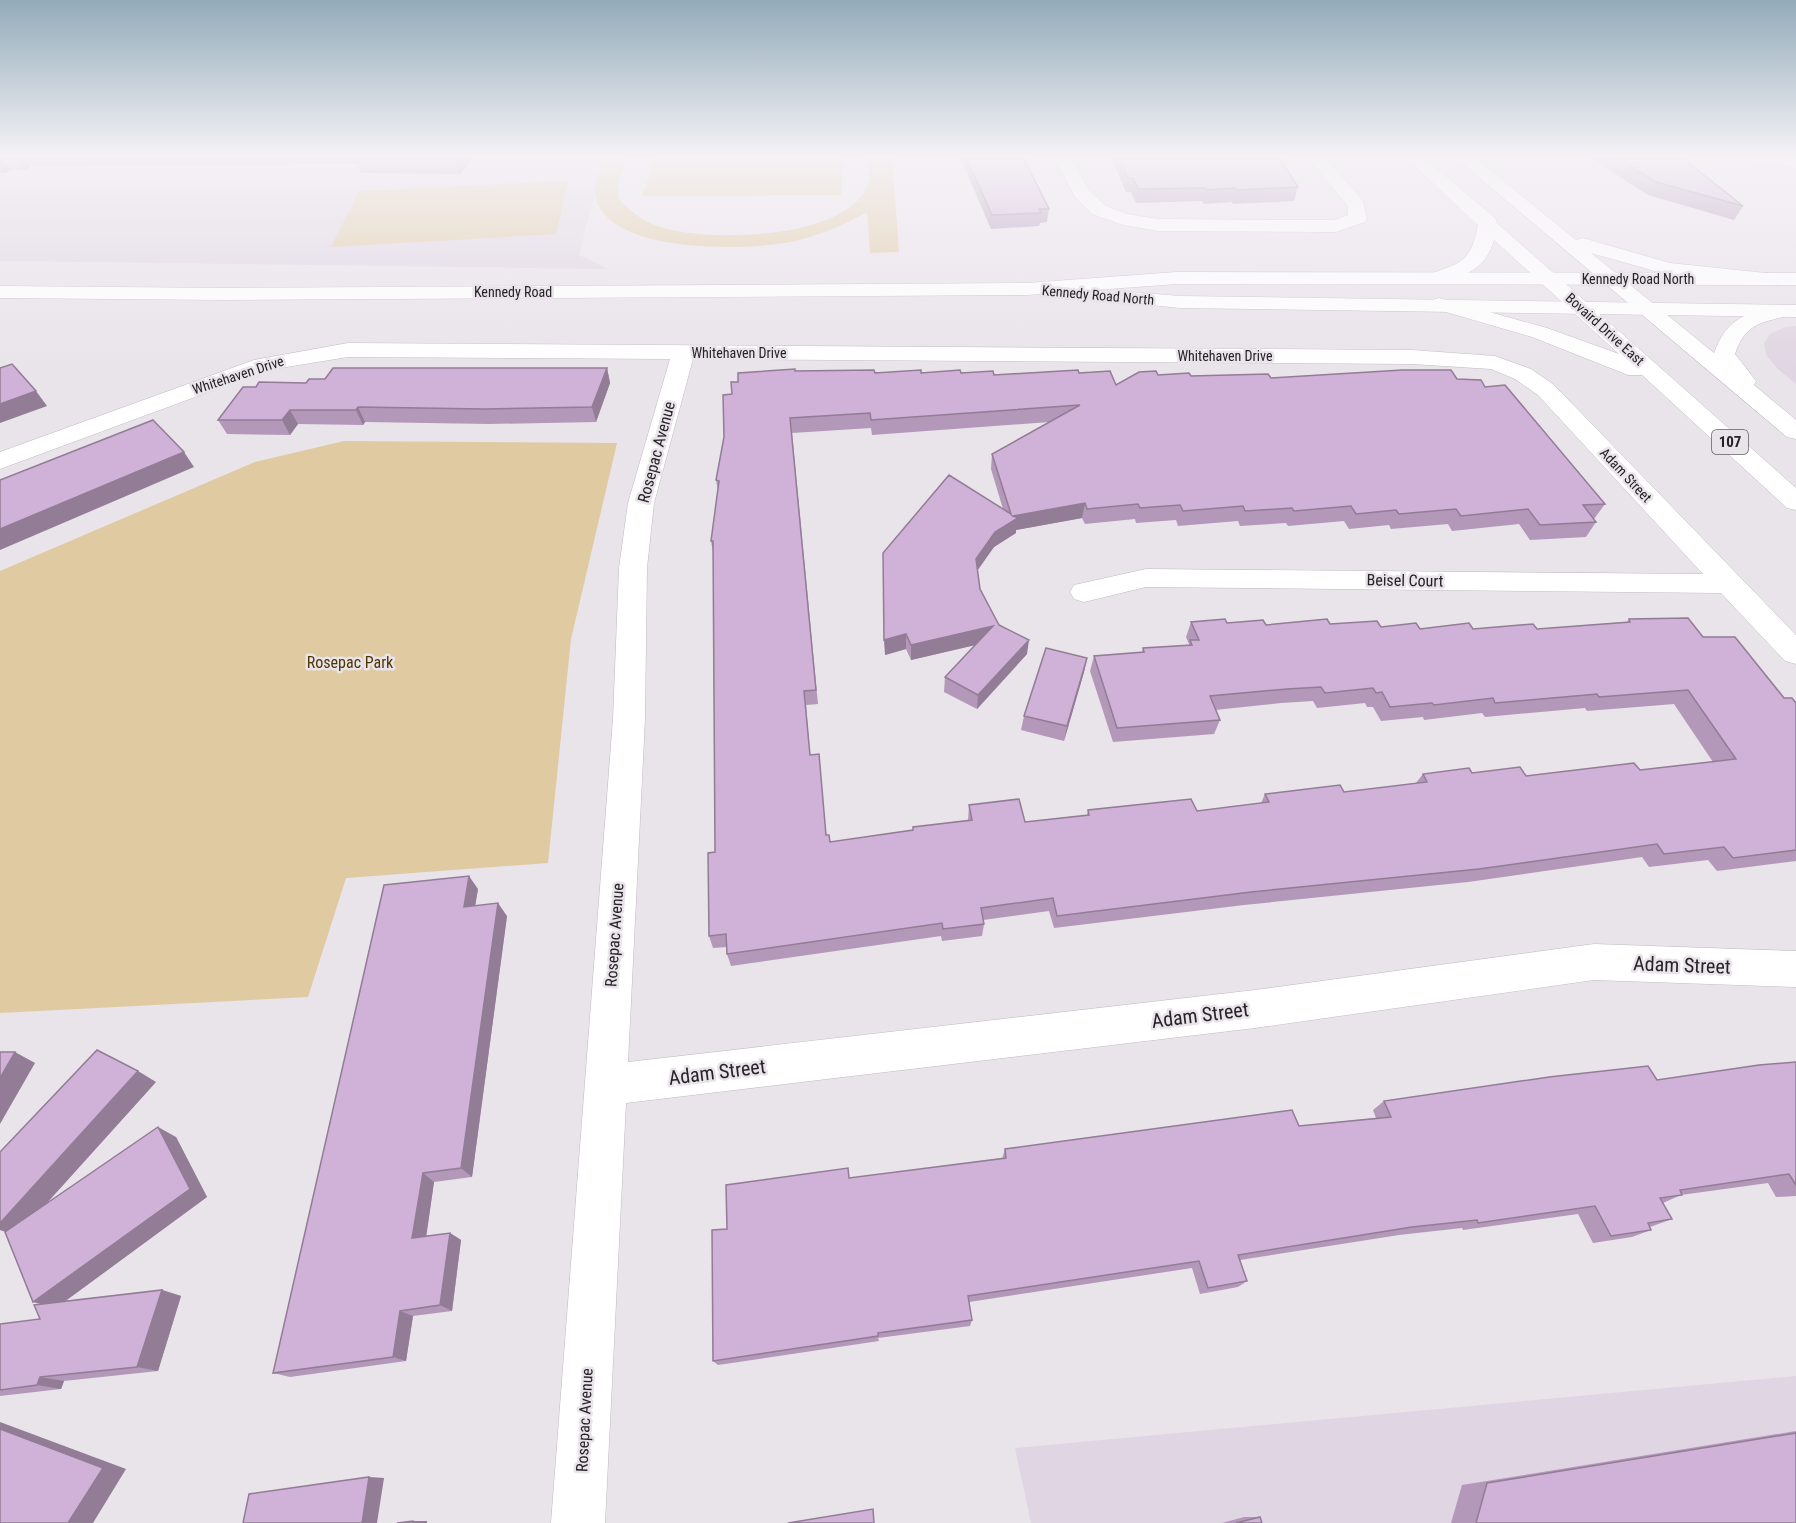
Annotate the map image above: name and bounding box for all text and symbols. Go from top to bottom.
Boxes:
street label: Kennedy Road North [1582,271,1694,287]
street label: Kennedy Road North [1041,282,1155,308]
street label: Kennedy Road [474,284,552,300]
street label: Bovaird Drive East [1562,290,1648,368]
street label: Whitehaven Drive [691,345,787,361]
street label: Whitehaven Drive [1177,348,1273,364]
street label: Whitehaven Drive [190,353,286,397]
street label: Rosepac Avenue [634,399,679,505]
road number: 107 [1712,430,1748,454]
street label: Adam Street [1597,445,1655,505]
street label: Beisel Court [1366,570,1444,591]
park label: Rosepac Park [307,653,394,672]
street label: Rosepac Avenue [601,882,628,988]
street label: Adam Street [1633,951,1731,979]
street label: Adam Street [1150,997,1250,1033]
street label: Adam Street [667,1054,767,1090]
street label: Rosepac Avenue [572,1368,597,1472]

